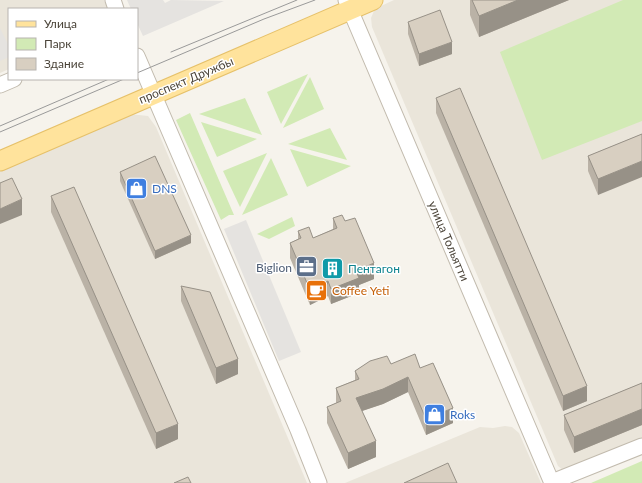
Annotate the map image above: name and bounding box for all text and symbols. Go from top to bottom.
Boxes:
legend [8,8,138,80]
text: Улица [44,16,77,31]
text: Парк [44,36,72,51]
street label: проспект Дружбы [136,53,236,107]
text: Здание [44,56,84,71]
shop icon: DNS [123,175,149,201]
place label: DNS [152,181,177,196]
street label: улица Тольятти [425,199,473,283]
office icon: Biglion [294,254,320,280]
building icon: Пентагон [319,255,345,281]
place label: Biglion [256,260,292,275]
place label: Пентагон [348,261,400,276]
cafe icon: Coffee Yeti [303,277,329,303]
place label: Coffee Yeti [332,283,390,298]
shop icon: Roks [422,401,448,427]
place label: Roks [450,407,475,422]

